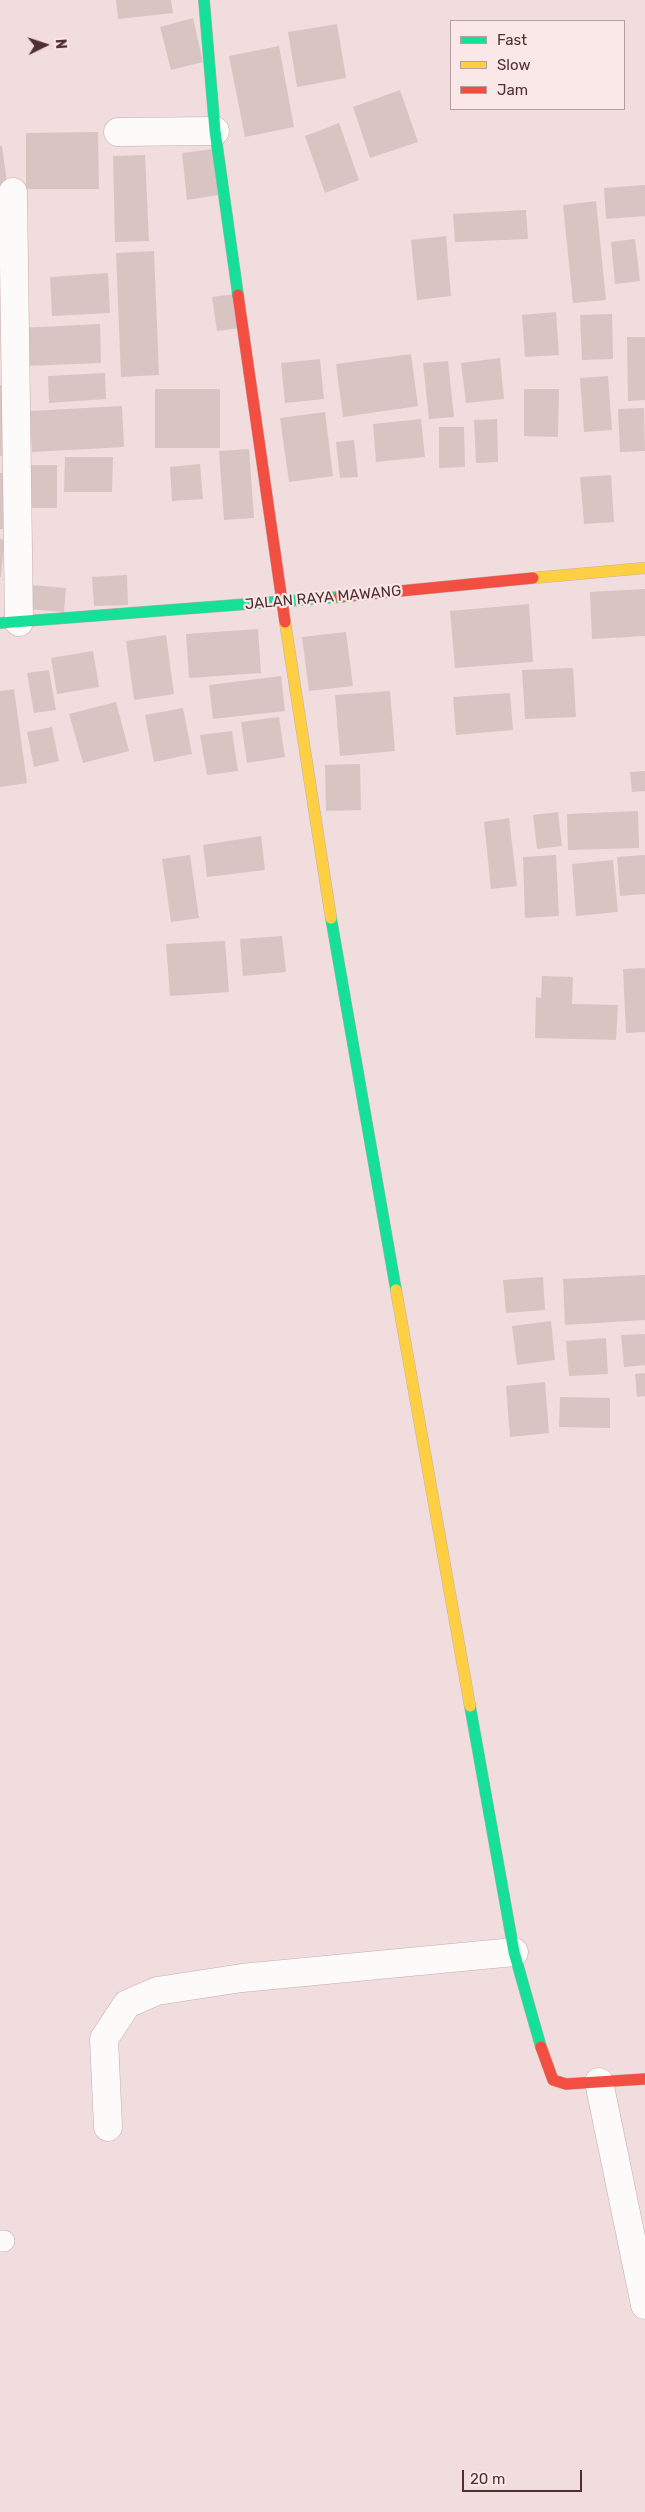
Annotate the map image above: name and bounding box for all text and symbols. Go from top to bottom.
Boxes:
north arrow [20,20,70,70]
legend [450,20,625,110]
text: Fast [497,31,527,49]
text: N [52,38,69,50]
text: Slow [497,56,530,74]
text: Jam [497,81,528,99]
street label: JALAN RAYA MAWANG [244,582,402,614]
scale bar [465,2460,585,2492]
text: 20 m [470,2470,505,2488]

